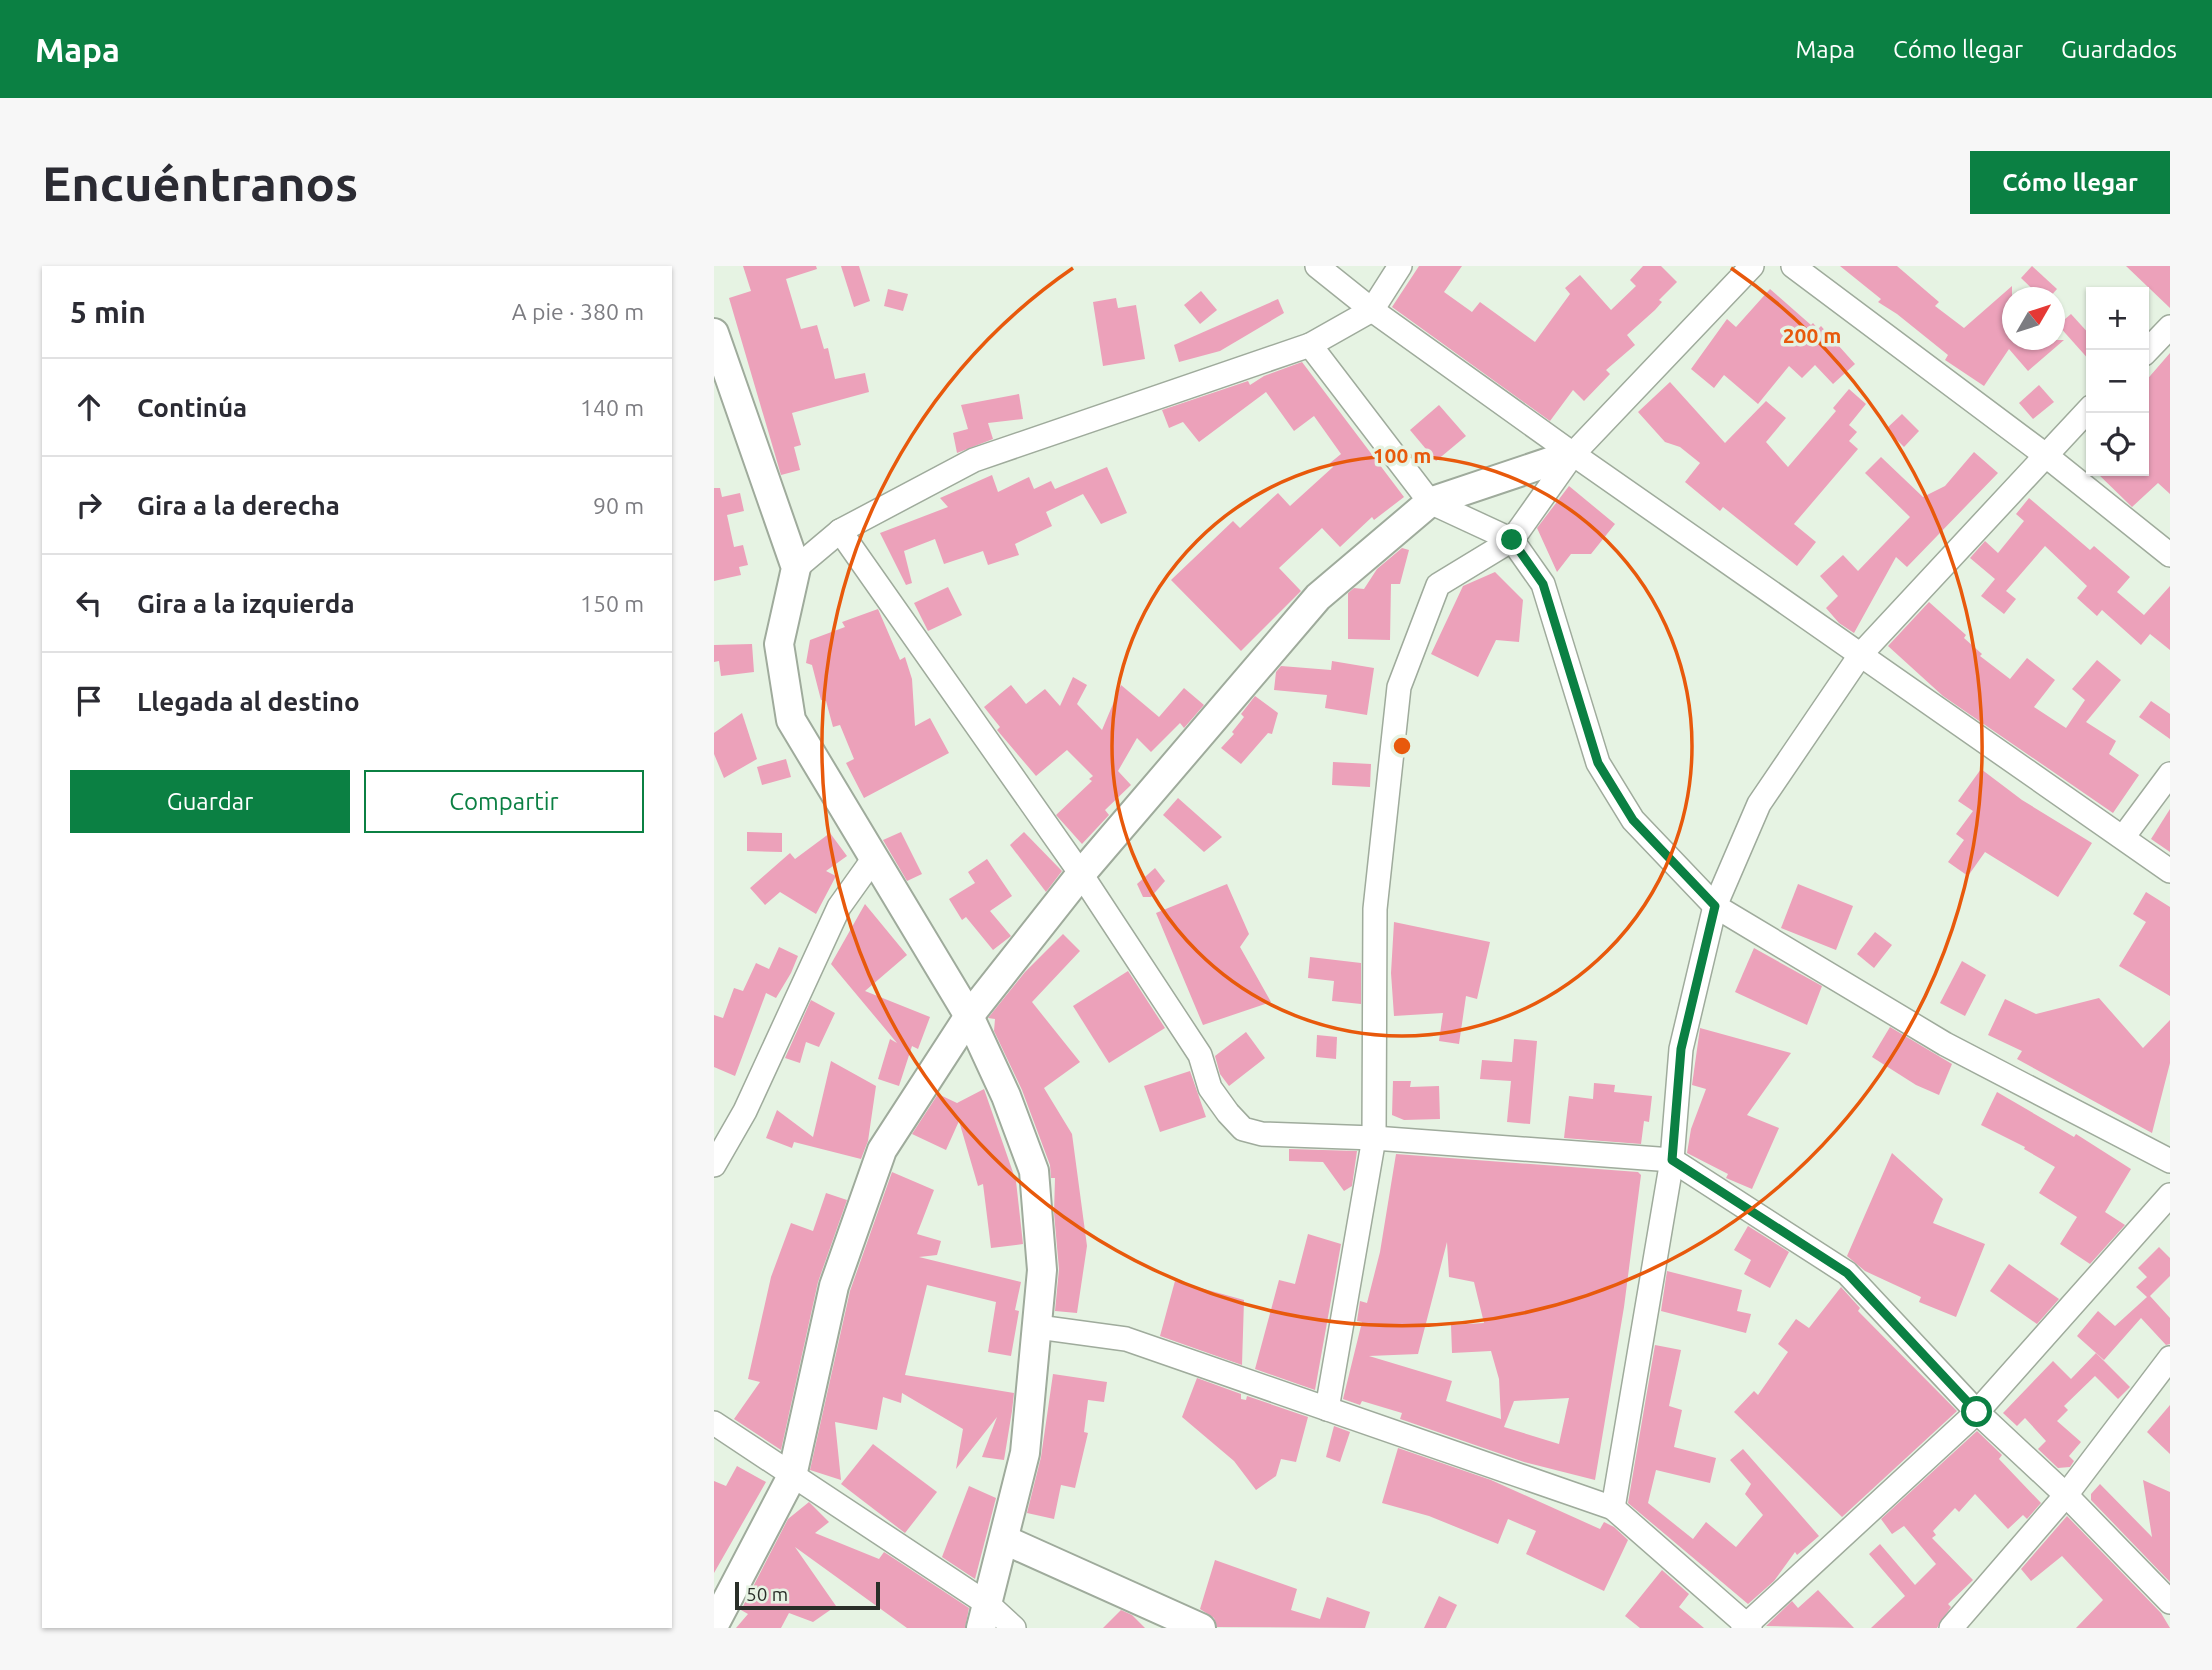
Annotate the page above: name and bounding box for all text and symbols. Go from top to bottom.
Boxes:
text: Mapa [35,31,120,68]
text: Mapa [1795,36,1855,63]
text: Cómo llegar [1893,36,2023,63]
text: Guardados [2061,36,2177,63]
button: Cómo llegar [1970,151,2170,214]
text: Encuéntranos [42,155,358,210]
north arrow [2002,287,2065,350]
map controls [2086,287,2149,476]
button: + [2086,287,2149,350]
text: 5 min [70,295,146,329]
text: A pie · 380 m [512,299,644,324]
text: 200 m [1783,323,1841,347]
button: − [2086,350,2149,413]
icon: ahead [70,388,108,426]
text: Continúa [137,393,247,422]
text: 140 m [580,395,644,420]
button: locate [2086,413,2149,476]
text: 100 m [1373,443,1431,467]
icon: right [70,486,108,524]
text: Gira a la derecha [137,491,340,520]
text: 90 m [593,493,644,518]
route end [1496,524,1527,555]
icon: left [70,584,108,622]
text: Gira a la izquierda [137,589,355,618]
text: 150 m [580,591,644,616]
icon: arrive [70,682,108,720]
text: Llegada al destino [137,687,360,716]
centre of rings [1390,734,1414,758]
button: Guardar [70,770,350,833]
button: Compartir [364,770,644,833]
route start [1961,1396,1992,1427]
scale bar [735,1579,880,1611]
text: 50 m [746,1583,788,1605]

